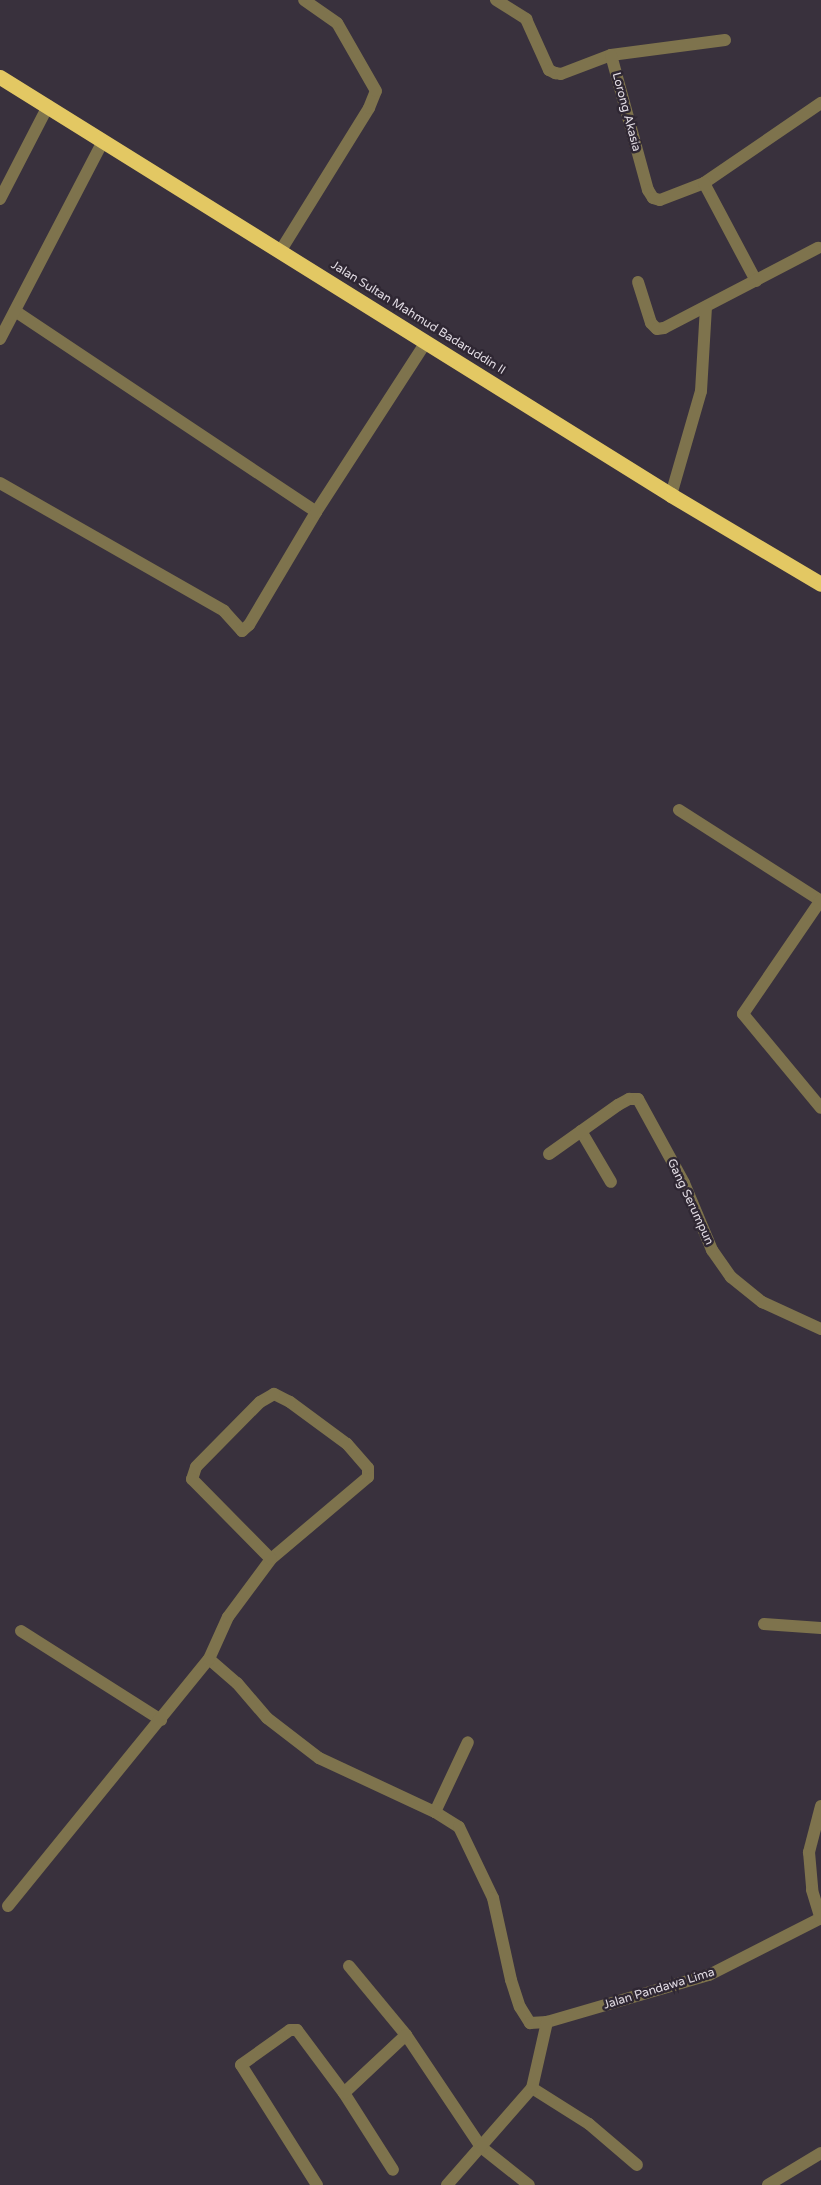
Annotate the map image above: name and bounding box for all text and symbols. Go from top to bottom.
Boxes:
street label: Lorong Akasia [609,71,643,153]
street label: Jalan Sultan Mahmud Badaruddin II [328,258,508,378]
street label: Gang Serumpun [664,1157,716,1247]
street label: Jalan Pandawa Lima [602,1965,716,2013]

